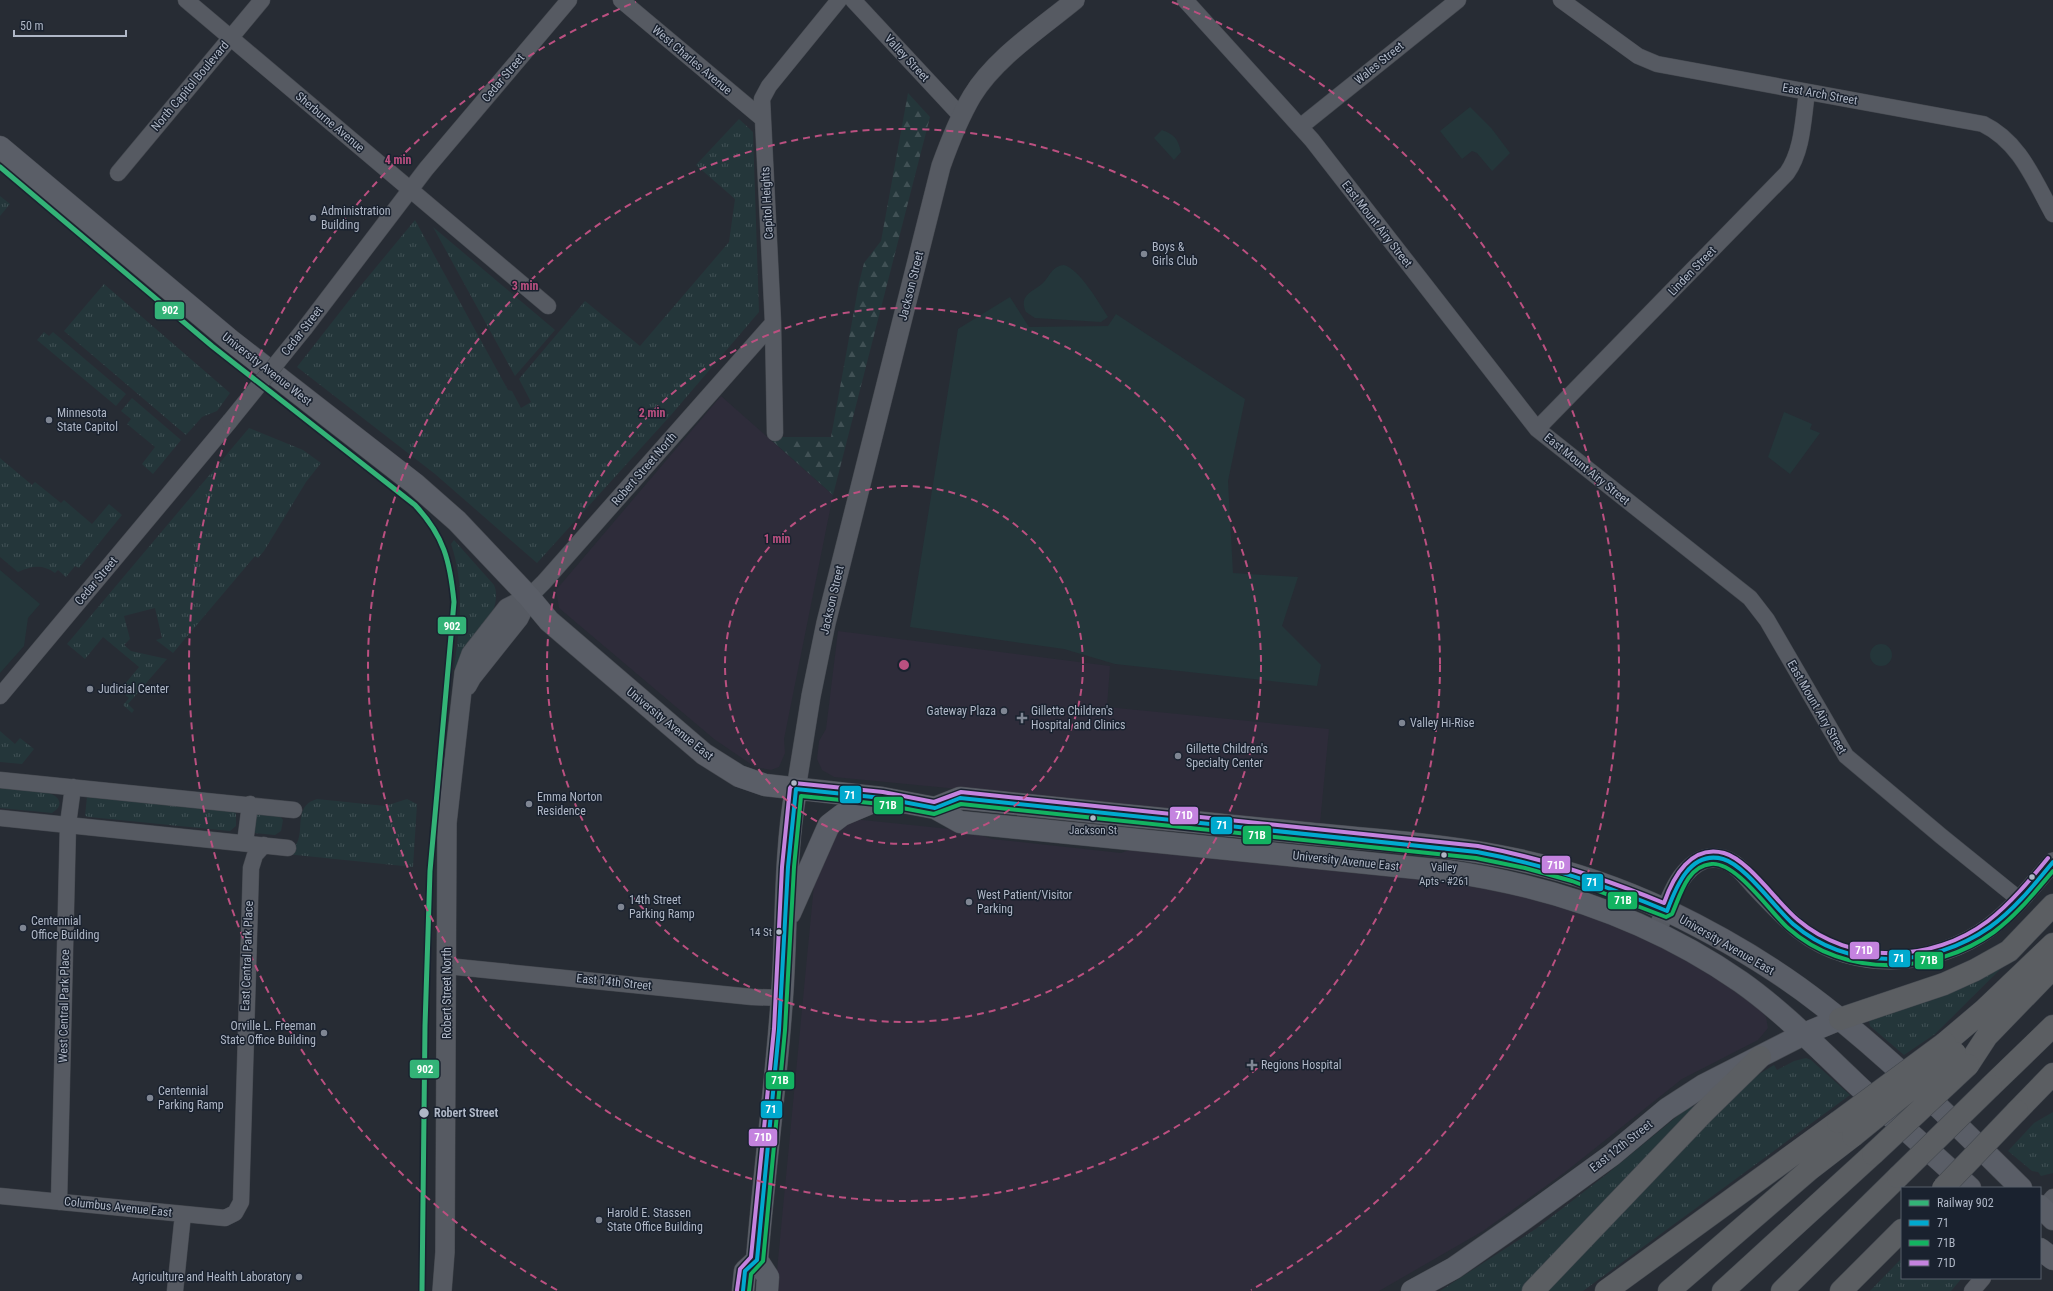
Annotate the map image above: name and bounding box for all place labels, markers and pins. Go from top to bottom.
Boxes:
place label: Administration Building [321,204,391,232]
marker: Administration Building [308,213,318,223]
place label: Boys & Girls Club [1152,240,1198,268]
marker: Boys & Girls Club [1139,249,1149,259]
place label: Minnesota State Capitol [57,406,118,434]
marker: Minnesota State Capitol [44,415,54,425]
centre of rings [897,658,911,672]
place label: Judicial Center [98,682,169,696]
marker: Judicial Center [85,684,95,694]
place label: Gateway Plaza [927,704,996,718]
place label: Gillette Children's Hospital and Clinics [1031,704,1126,732]
marker: Gateway Plaza [999,706,1009,716]
marker: Gillette Children's Hospital and Clinics [1016,712,1028,724]
place label: Valley Hi-Rise [1410,716,1475,730]
marker: Valley Hi-Rise [1397,718,1407,728]
place label: Gillette Children's Specialty Center [1186,742,1268,770]
marker: Gillette Children's Specialty Center [1173,751,1183,761]
unlabelled marker [789,778,799,788]
place label: Emma Norton Residence [537,790,602,818]
marker: Emma Norton Residence [524,799,534,809]
marker: Jackson St [1088,813,1098,823]
place label: Jackson St [1069,824,1117,837]
marker: Valley Apts - #261 [1439,850,1449,860]
place label: Valley Apts - #261 [1419,861,1469,888]
unlabelled marker [2027,872,2037,882]
place label: West Patient/Visitor Parking [977,888,1073,916]
place label: 14th Street Parking Ramp [629,893,695,921]
marker: West Patient/Visitor Parking [964,897,974,907]
marker: 14th Street Parking Ramp [616,902,626,912]
place label: Centennial Office Building [31,914,99,942]
marker: Centennial Office Building [18,923,28,933]
place label: 14 St [750,926,772,939]
marker: 14 St [774,927,784,937]
place label: Orville L. Freeman State Office Building [220,1019,316,1047]
marker: Orville L. Freeman State Office Building [319,1028,329,1038]
place label: Regions Hospital [1261,1058,1341,1072]
marker: Regions Hospital [1246,1059,1258,1071]
place label: Centennial Parking Ramp [158,1084,224,1112]
marker: Centennial Parking Ramp [145,1093,155,1103]
marker: Robert Street [417,1106,431,1120]
place label: Robert Street [434,1106,499,1120]
place label: Harold E. Stassen State Office Building [607,1206,703,1234]
marker: Harold E. Stassen State Office Building [594,1215,604,1225]
place label: Agriculture and Health Laboratory [132,1270,291,1284]
marker: Agriculture and Health Laboratory [294,1272,304,1282]

